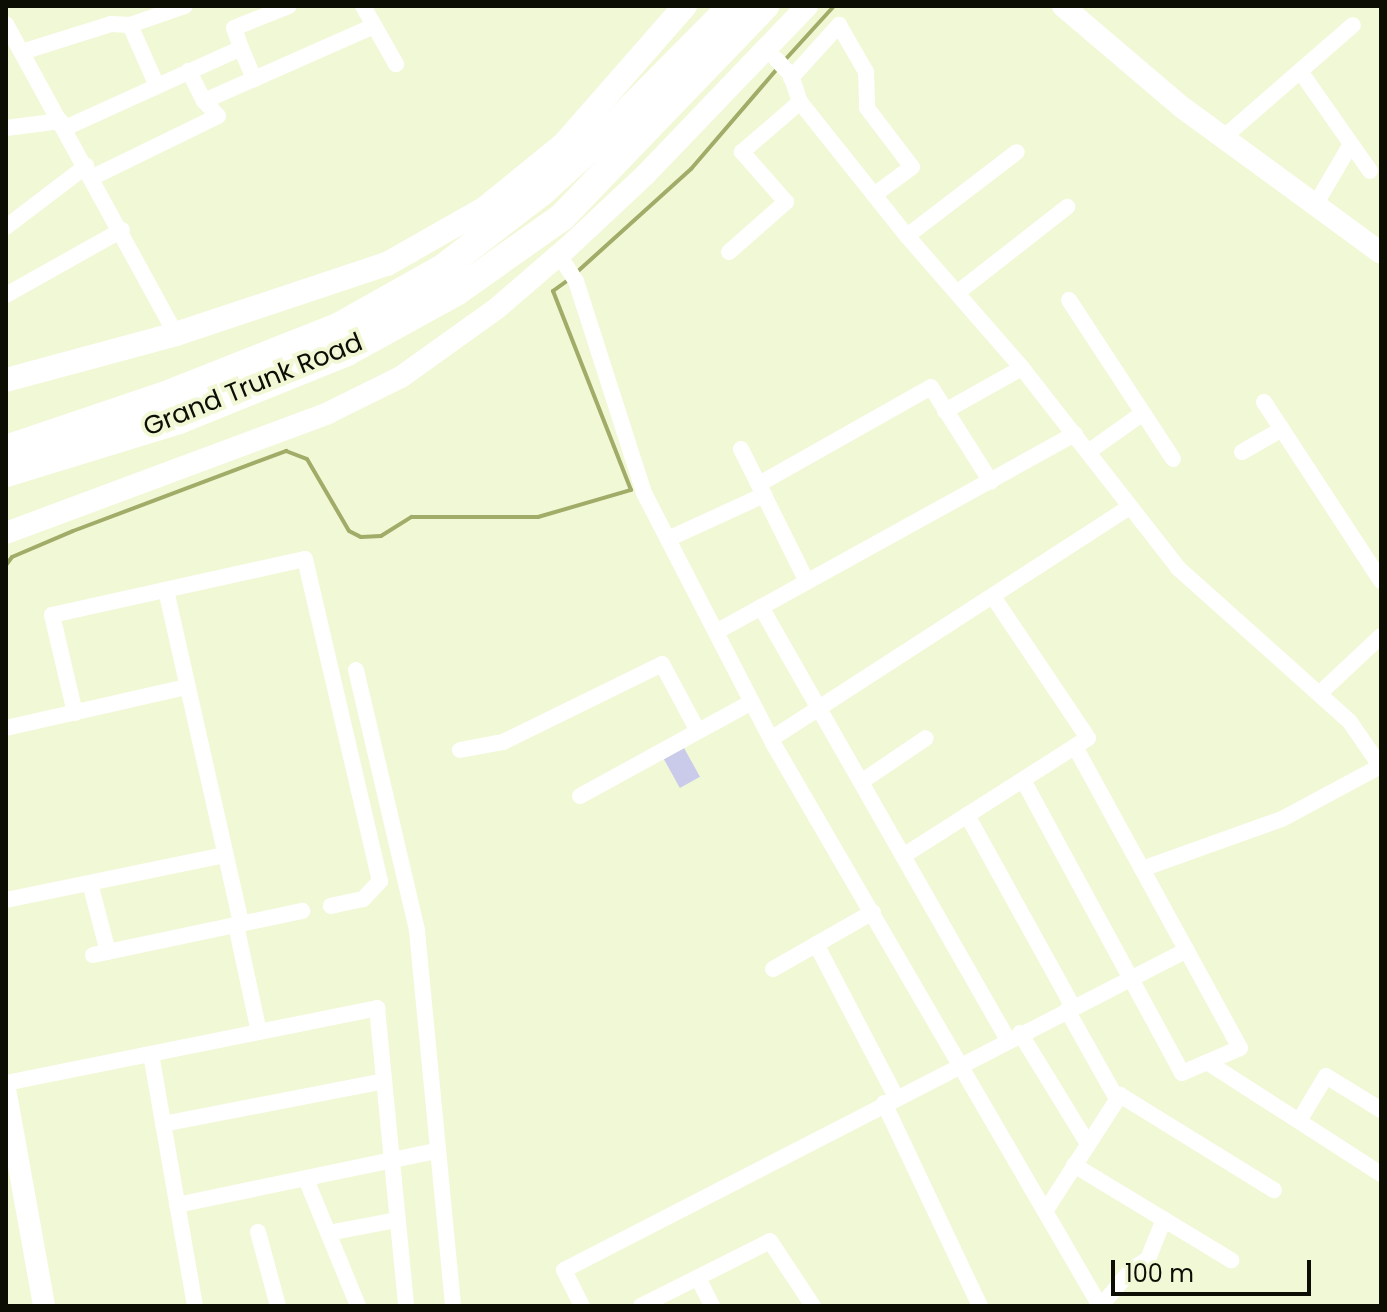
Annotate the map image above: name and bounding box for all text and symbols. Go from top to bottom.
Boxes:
street label: Grand Trunk Road [139,327,367,443]
scale bar [1115,1244,1315,1294]
text: 100 m [1125,1257,1194,1290]

